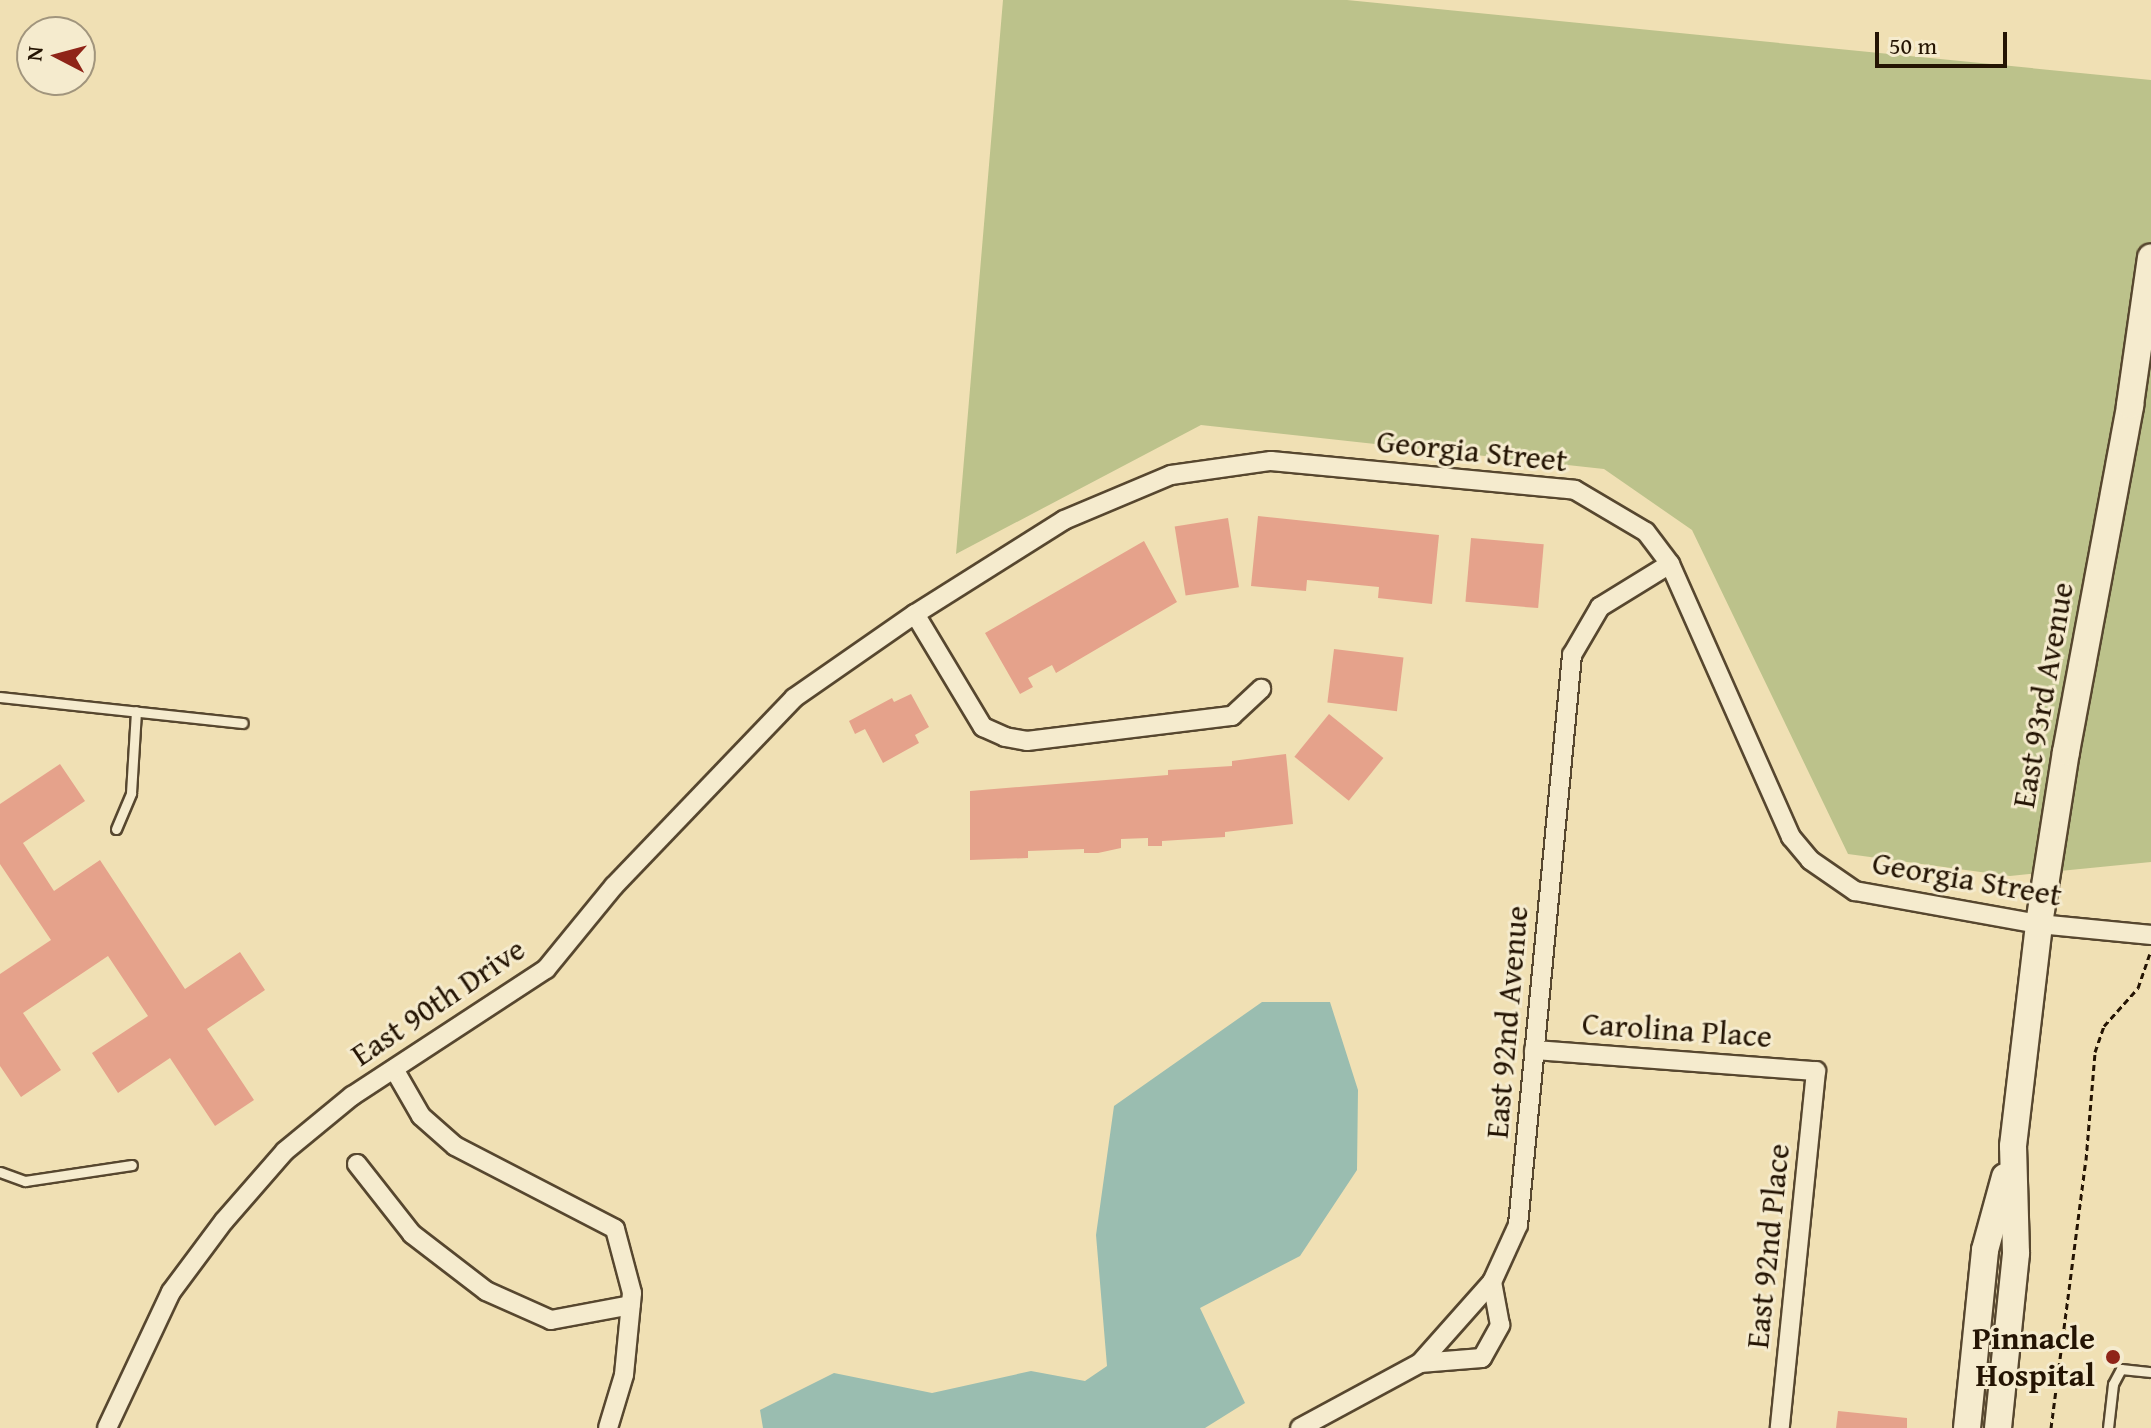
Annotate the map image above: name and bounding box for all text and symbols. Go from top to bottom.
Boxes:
north arrow [16,16,96,96]
scale bar [1879,16,2011,66]
text: 50 m [1889,28,1937,63]
text: N [17,45,51,63]
street label: Georgia Street [1375,422,1569,480]
street label: East 93rd Avenue [2004,579,2082,811]
street label: Georgia Street [1869,843,2065,915]
street label: East 92nd Avenue [1478,904,1536,1140]
street label: East 90th Drive [344,930,532,1074]
street label: Carolina Place [1581,1004,1773,1056]
street label: East 92nd Place [1738,1142,1798,1350]
place label: Pinnacle Hospital [1972,1320,2095,1395]
marker: Pinnacle Hospital [2102,1346,2124,1368]

